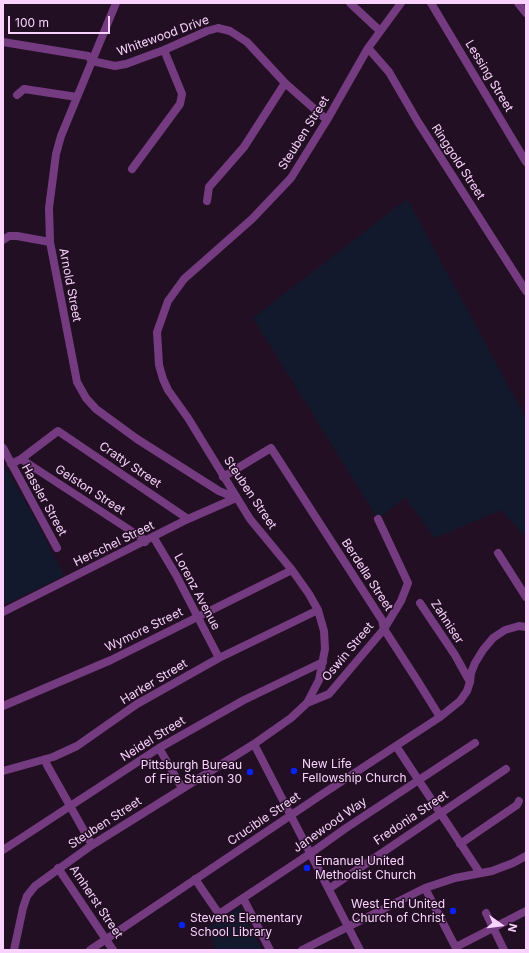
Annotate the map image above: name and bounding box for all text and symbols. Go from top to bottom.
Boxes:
scale bar [10,8,112,34]
street label: Whitewood Drive [115,13,211,59]
text: 100 m [15,15,49,30]
street label: Lessing Street [462,38,516,114]
street label: Steuben Street [276,93,332,173]
street label: Ringgold Street [428,122,488,202]
street label: Arnold Street [56,247,84,323]
street label: Cratty Street [96,439,164,491]
street label: Steuben Street [220,454,280,532]
street label: Hassler Street [18,462,70,538]
street label: Gelston Street [52,462,128,518]
street label: Herschel Street [71,518,157,570]
street label: Berdella Street [338,536,396,614]
street label: Lorenz Avenue [171,551,223,633]
street label: Zahniser [428,597,466,647]
street label: Wymore Street [103,605,185,655]
street label: Oswin Street [319,620,377,684]
street label: Harker Street [118,656,190,708]
street label: Neidel Street [118,713,188,765]
place label: New Life Fellowship Church [302,757,407,785]
place label: Pittsburgh Bureau of Fire Station 30 [141,758,242,786]
marker: New Life Fellowship Church [289,766,299,776]
marker: Pittsburgh Bureau of Fire Station 30 [245,767,255,777]
street label: Fredonia Street [371,788,451,848]
street label: Crucible Street [225,789,303,849]
street label: Steuben Street [66,794,144,852]
street label: Janewood Way [290,794,370,856]
place label: Emanuel United Methodist Church [315,854,416,882]
street label: Amherst Street [66,863,126,941]
marker: Emanuel United Methodist Church [302,863,312,873]
place label: West End United Church of Christ [351,897,445,925]
north arrow [481,905,521,945]
marker: West End United Church of Christ [448,906,458,916]
place label: Stevens Elementary School Library [190,911,302,939]
marker: Stevens Elementary School Library [177,920,187,930]
text: N [505,922,520,934]

